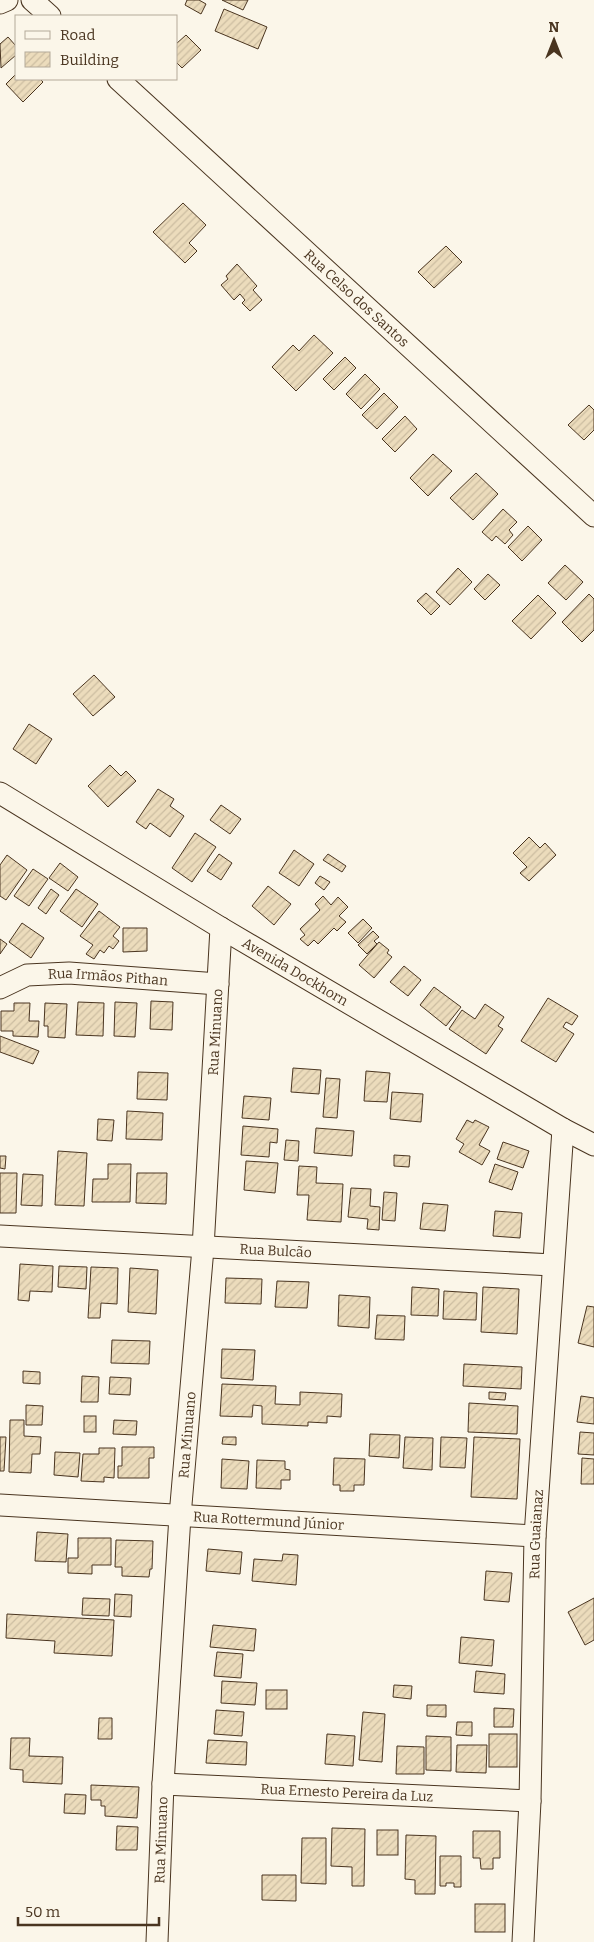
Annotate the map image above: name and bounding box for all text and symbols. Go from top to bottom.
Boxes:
legend [15,15,178,80]
north arrow [529,15,579,65]
text: N [549,19,560,36]
text: Road [60,26,95,44]
text: Building [60,51,119,69]
street label: Rua Celso dos Santos [301,246,413,350]
street label: Avenida Dockhorn [239,934,351,1009]
street label: Rua Irmãos Pithan [47,964,169,989]
street label: Rua Minuano [204,988,226,1076]
street label: Rua Bulcão [239,1240,312,1261]
street label: Rua Minuano [175,1391,199,1479]
street label: Rua Guaianaz [526,1489,547,1579]
street label: Rua Rottermund Júnior [193,1508,345,1533]
street label: Rua Ernesto Pereira da Luz [260,1780,434,1805]
street label: Rua Minuano [151,1796,171,1884]
scale bar [18,1894,159,1926]
text: 50 m [25,1903,61,1921]

